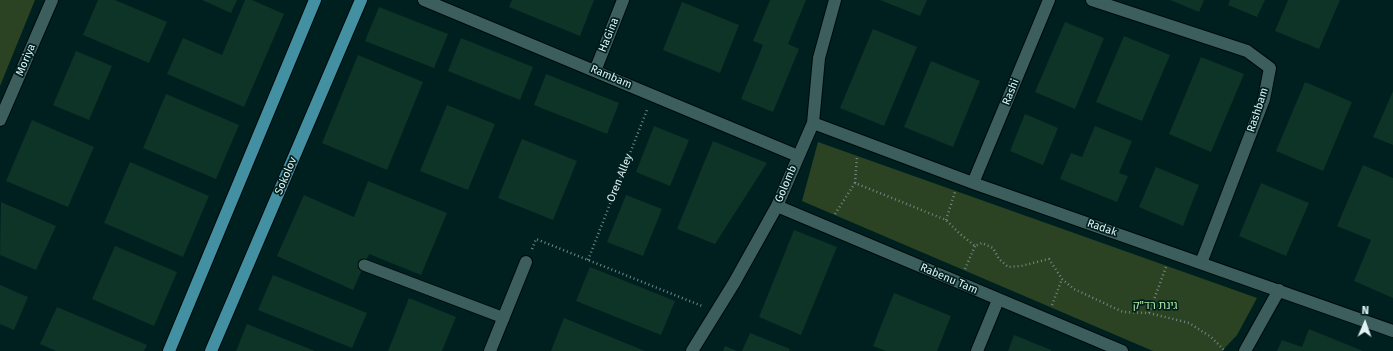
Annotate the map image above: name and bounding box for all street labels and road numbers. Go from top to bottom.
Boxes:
street label: HaGina [596,16,622,54]
street label: Moriya [13,42,39,78]
street label: Rambam [588,62,634,92]
street label: Rashi [1000,77,1022,107]
street label: Rashbam [1245,86,1271,134]
street label: Oren Alley [604,152,636,204]
street label: Sokolov [272,155,300,197]
street label: Golomb [772,164,800,204]
street label: Radak [1085,217,1119,239]
street label: Rabenu Tam [918,261,980,297]

